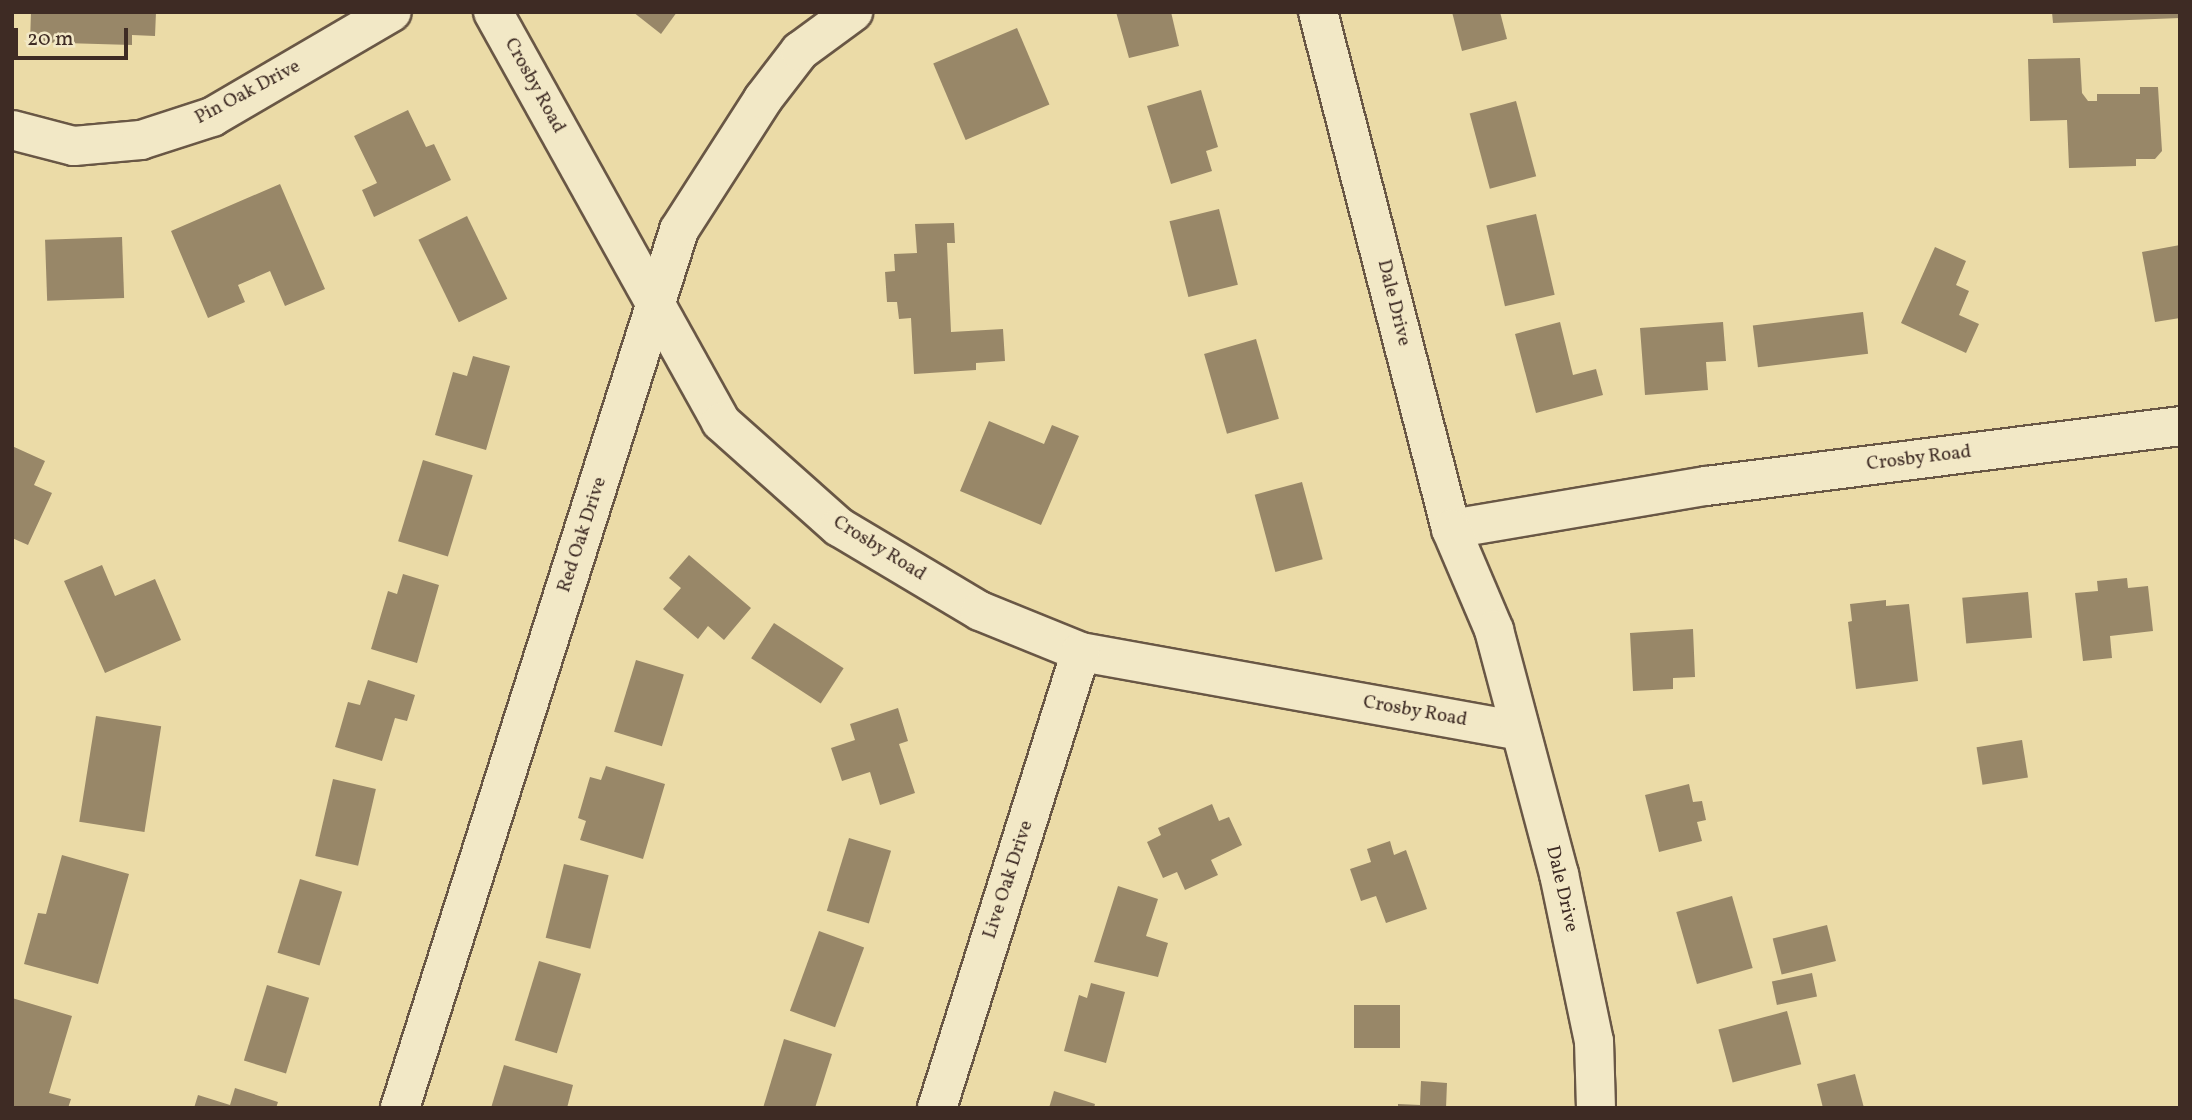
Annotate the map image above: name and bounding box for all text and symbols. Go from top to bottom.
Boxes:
scale bar [18,14,131,58]
text: 20 m [27,25,73,54]
street label: Crosby Road [498,34,570,138]
street label: Pin Oak Drive [192,56,304,130]
street label: Dale Drive [1371,257,1415,349]
street label: Crosby Road [1865,441,1973,477]
street label: Red Oak Drive [554,474,612,596]
street label: Crosby Road [828,511,930,587]
street label: Crosby Road [1361,692,1469,732]
street label: Live Oak Drive [979,818,1039,942]
street label: Dale Drive [1540,843,1582,935]

